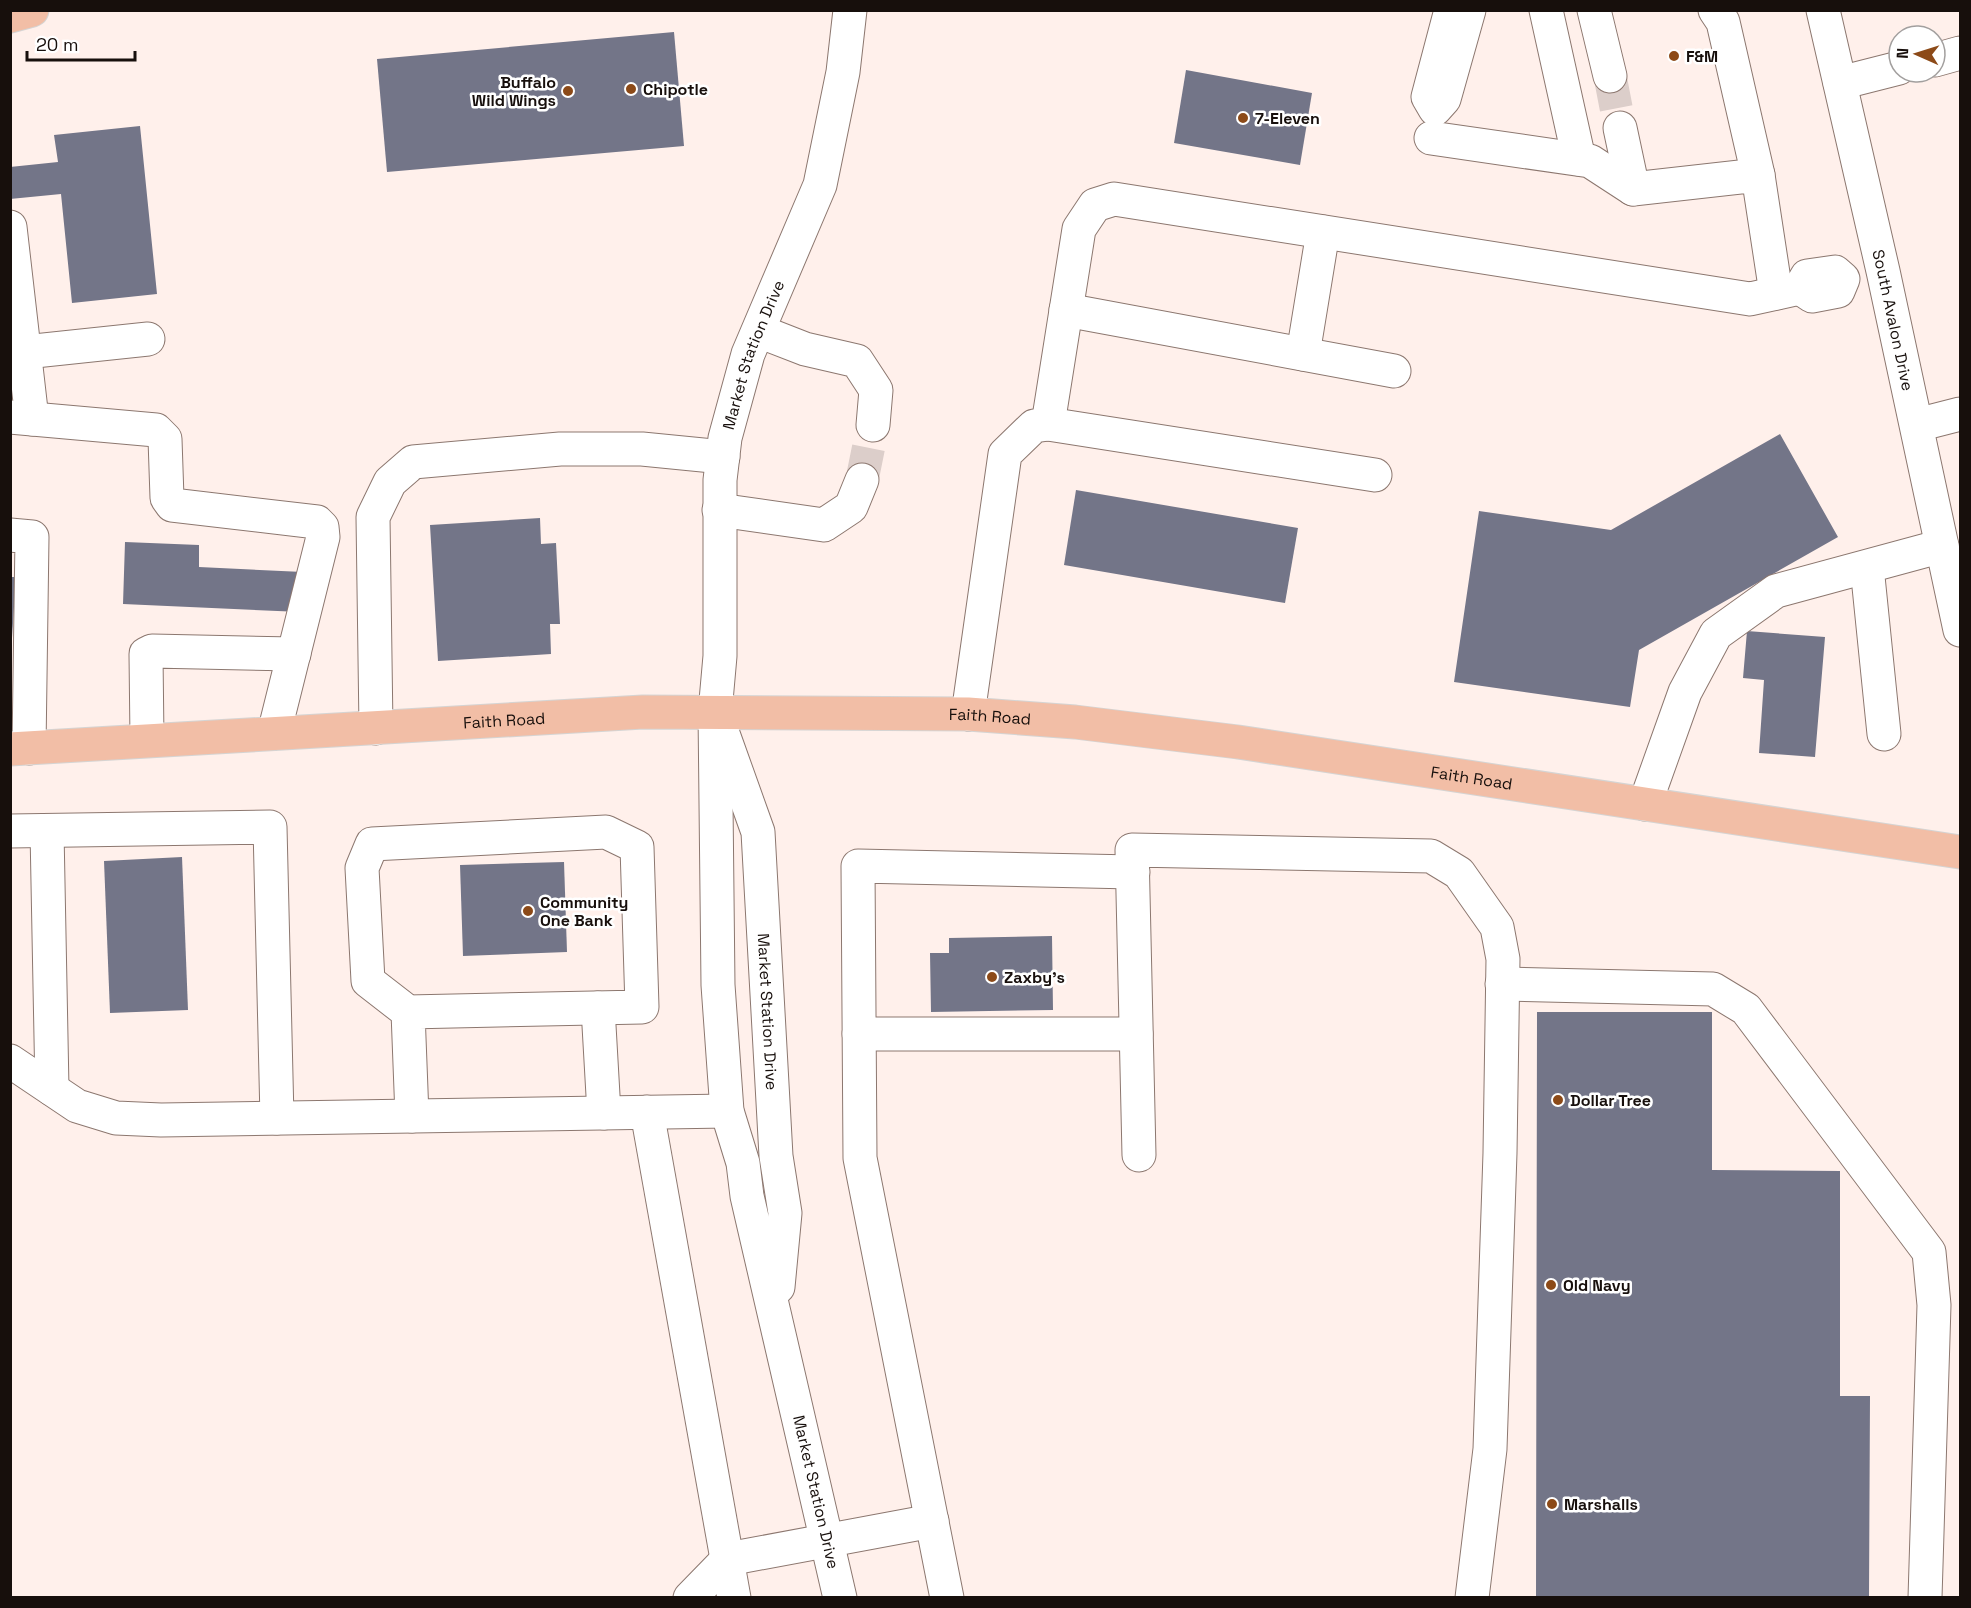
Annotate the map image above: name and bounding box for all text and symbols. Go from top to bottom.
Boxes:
scale bar [27,24,135,62]
north arrow [1887,24,1947,84]
text: 20 m [36,33,79,56]
place label: F&M [1686,46,1718,67]
text: N [1892,47,1913,59]
marker: F&M [1667,49,1681,63]
place label: Buffalo Wild Wings [472,72,556,111]
place label: Chipotle [643,79,708,100]
marker: Chipotle [624,82,638,96]
marker: Buffalo Wild Wings [561,84,575,98]
place label: 7-Eleven [1255,108,1320,129]
marker: 7-Eleven [1236,111,1250,125]
street label: South Avalon Drive [1868,247,1919,393]
street label: Market Station Drive [717,277,789,432]
street label: Faith Road [949,703,1032,729]
street label: Faith Road [462,707,546,733]
street label: Faith Road [1429,761,1514,794]
place label: Community One Bank [540,892,628,931]
marker: Community One Bank [521,904,535,918]
street label: Market Station Drive [753,933,783,1091]
place label: Zaxby's [1004,967,1065,988]
marker: Zaxby's [985,970,999,984]
place label: Dollar Tree [1570,1090,1651,1111]
marker: Dollar Tree [1551,1093,1565,1107]
place label: Old Navy [1563,1275,1631,1296]
marker: Old Navy [1544,1278,1558,1292]
street label: Market Station Drive [788,1413,844,1571]
place label: Marshalls [1564,1494,1638,1515]
marker: Marshalls [1545,1497,1559,1511]

